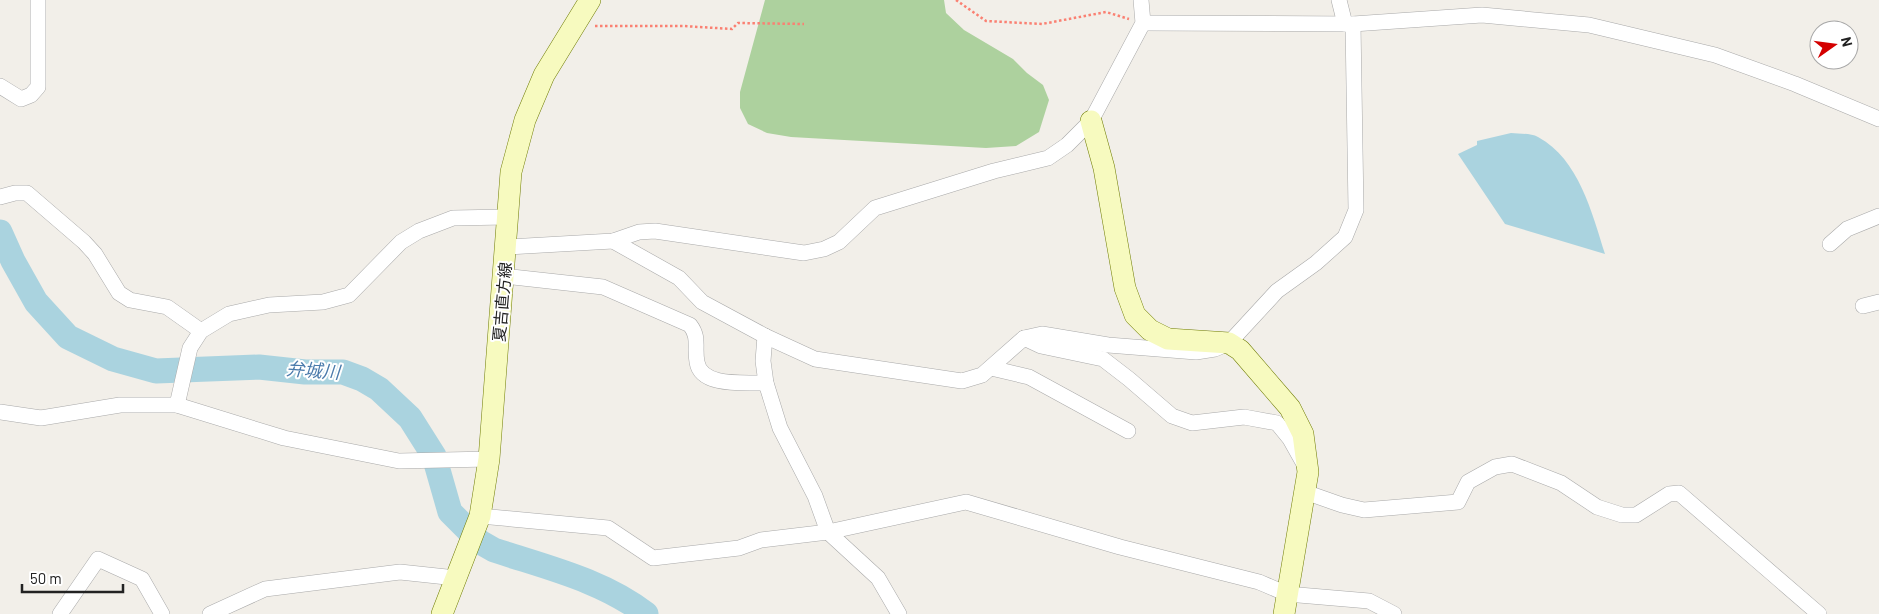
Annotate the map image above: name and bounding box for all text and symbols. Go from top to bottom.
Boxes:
north arrow [1809,20,1859,70]
text: N [1838,35,1856,48]
street label: 夏吉直方線 [489,261,514,343]
water label: 弁城川 [285,357,343,383]
scale bar [22,562,124,594]
text: 50 m [30,569,62,587]

